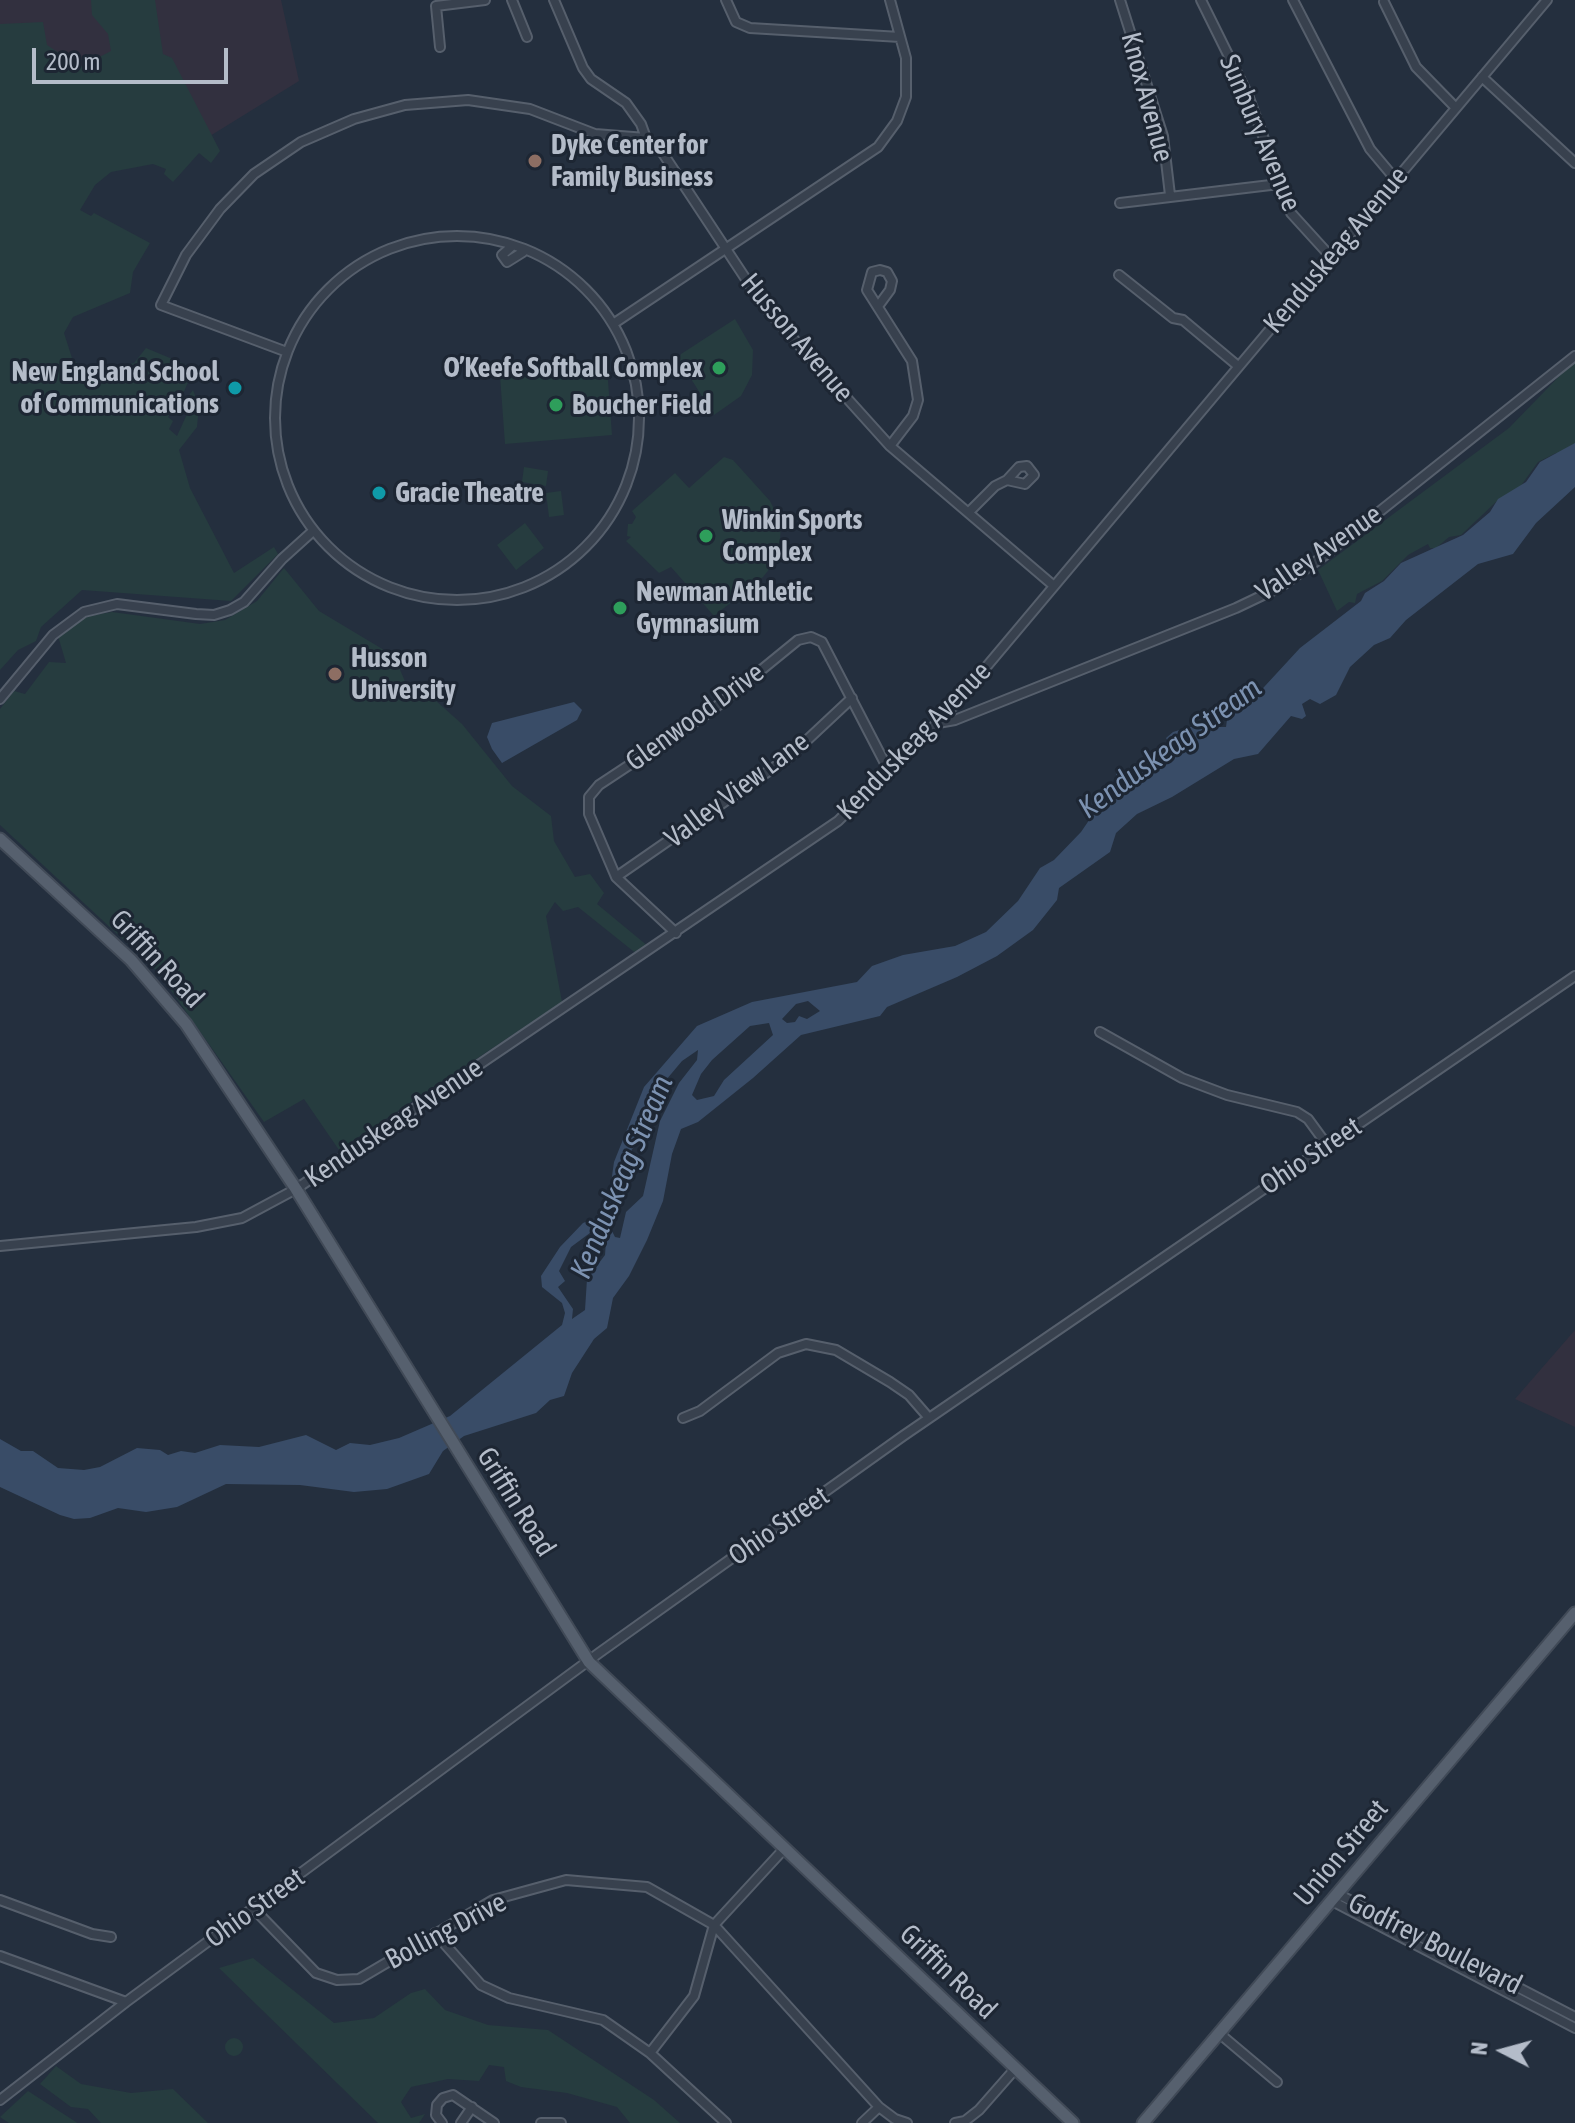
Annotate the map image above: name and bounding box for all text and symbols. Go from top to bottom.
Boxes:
street label: Knox Avenue [1114,28,1180,166]
scale bar [36,32,232,82]
text: 200 m [46,48,100,75]
street label: Sunbury Avenue [1212,50,1308,216]
place label: Dyke Center for Family Business [551,128,713,194]
marker: Dyke Center for Family Business [526,152,544,170]
street label: Kenduskeag Avenue [1257,160,1415,340]
street label: Husson Avenue [733,267,861,409]
place label: O’Keefe Softball Complex [443,351,703,385]
place label: New England School of Communications [11,355,219,421]
marker: O’Keefe Softball Complex [710,359,728,377]
marker: New England School of Communications [226,379,244,397]
place label: Boucher Field [572,388,712,422]
marker: Boucher Field [547,396,565,414]
place label: Gracie Theatre [395,476,544,510]
marker: Gracie Theatre [370,484,388,502]
street label: Valley Avenue [1250,497,1388,609]
place label: Winkin Sports Complex [722,503,862,569]
marker: Winkin Sports Complex [697,527,715,545]
place label: Newman Athletic Gymnasium [636,575,812,641]
marker: Newman Athletic Gymnasium [611,599,629,617]
place label: Husson University [351,641,456,707]
street label: Kenduskeag Avenue [830,655,998,827]
street label: Glenwood Drive [619,656,771,778]
marker: Husson University [326,665,344,683]
water label: Kenduskeag Stream [1072,670,1268,826]
street label: Valley View Lane [658,725,816,855]
street label: Griffin Road [103,903,211,1015]
street label: Kenduskeag Avenue [299,1051,489,1195]
water label: Kenduskeag Stream [563,1070,681,1284]
street label: Ohio Street [1254,1110,1368,1202]
street label: Griffin Road [469,1441,563,1563]
street label: Ohio Street [722,1479,836,1573]
street label: Union Street [1287,1793,1395,1913]
street label: Ohio Street [199,1861,311,1955]
street label: Bolling Drive [380,1885,512,1977]
street label: Godfrey Boulevard [1343,1886,1527,2002]
street label: Griffin Road [892,1918,1004,2026]
north arrow [1463,2011,1543,2091]
text: N [1466,2041,1493,2056]

